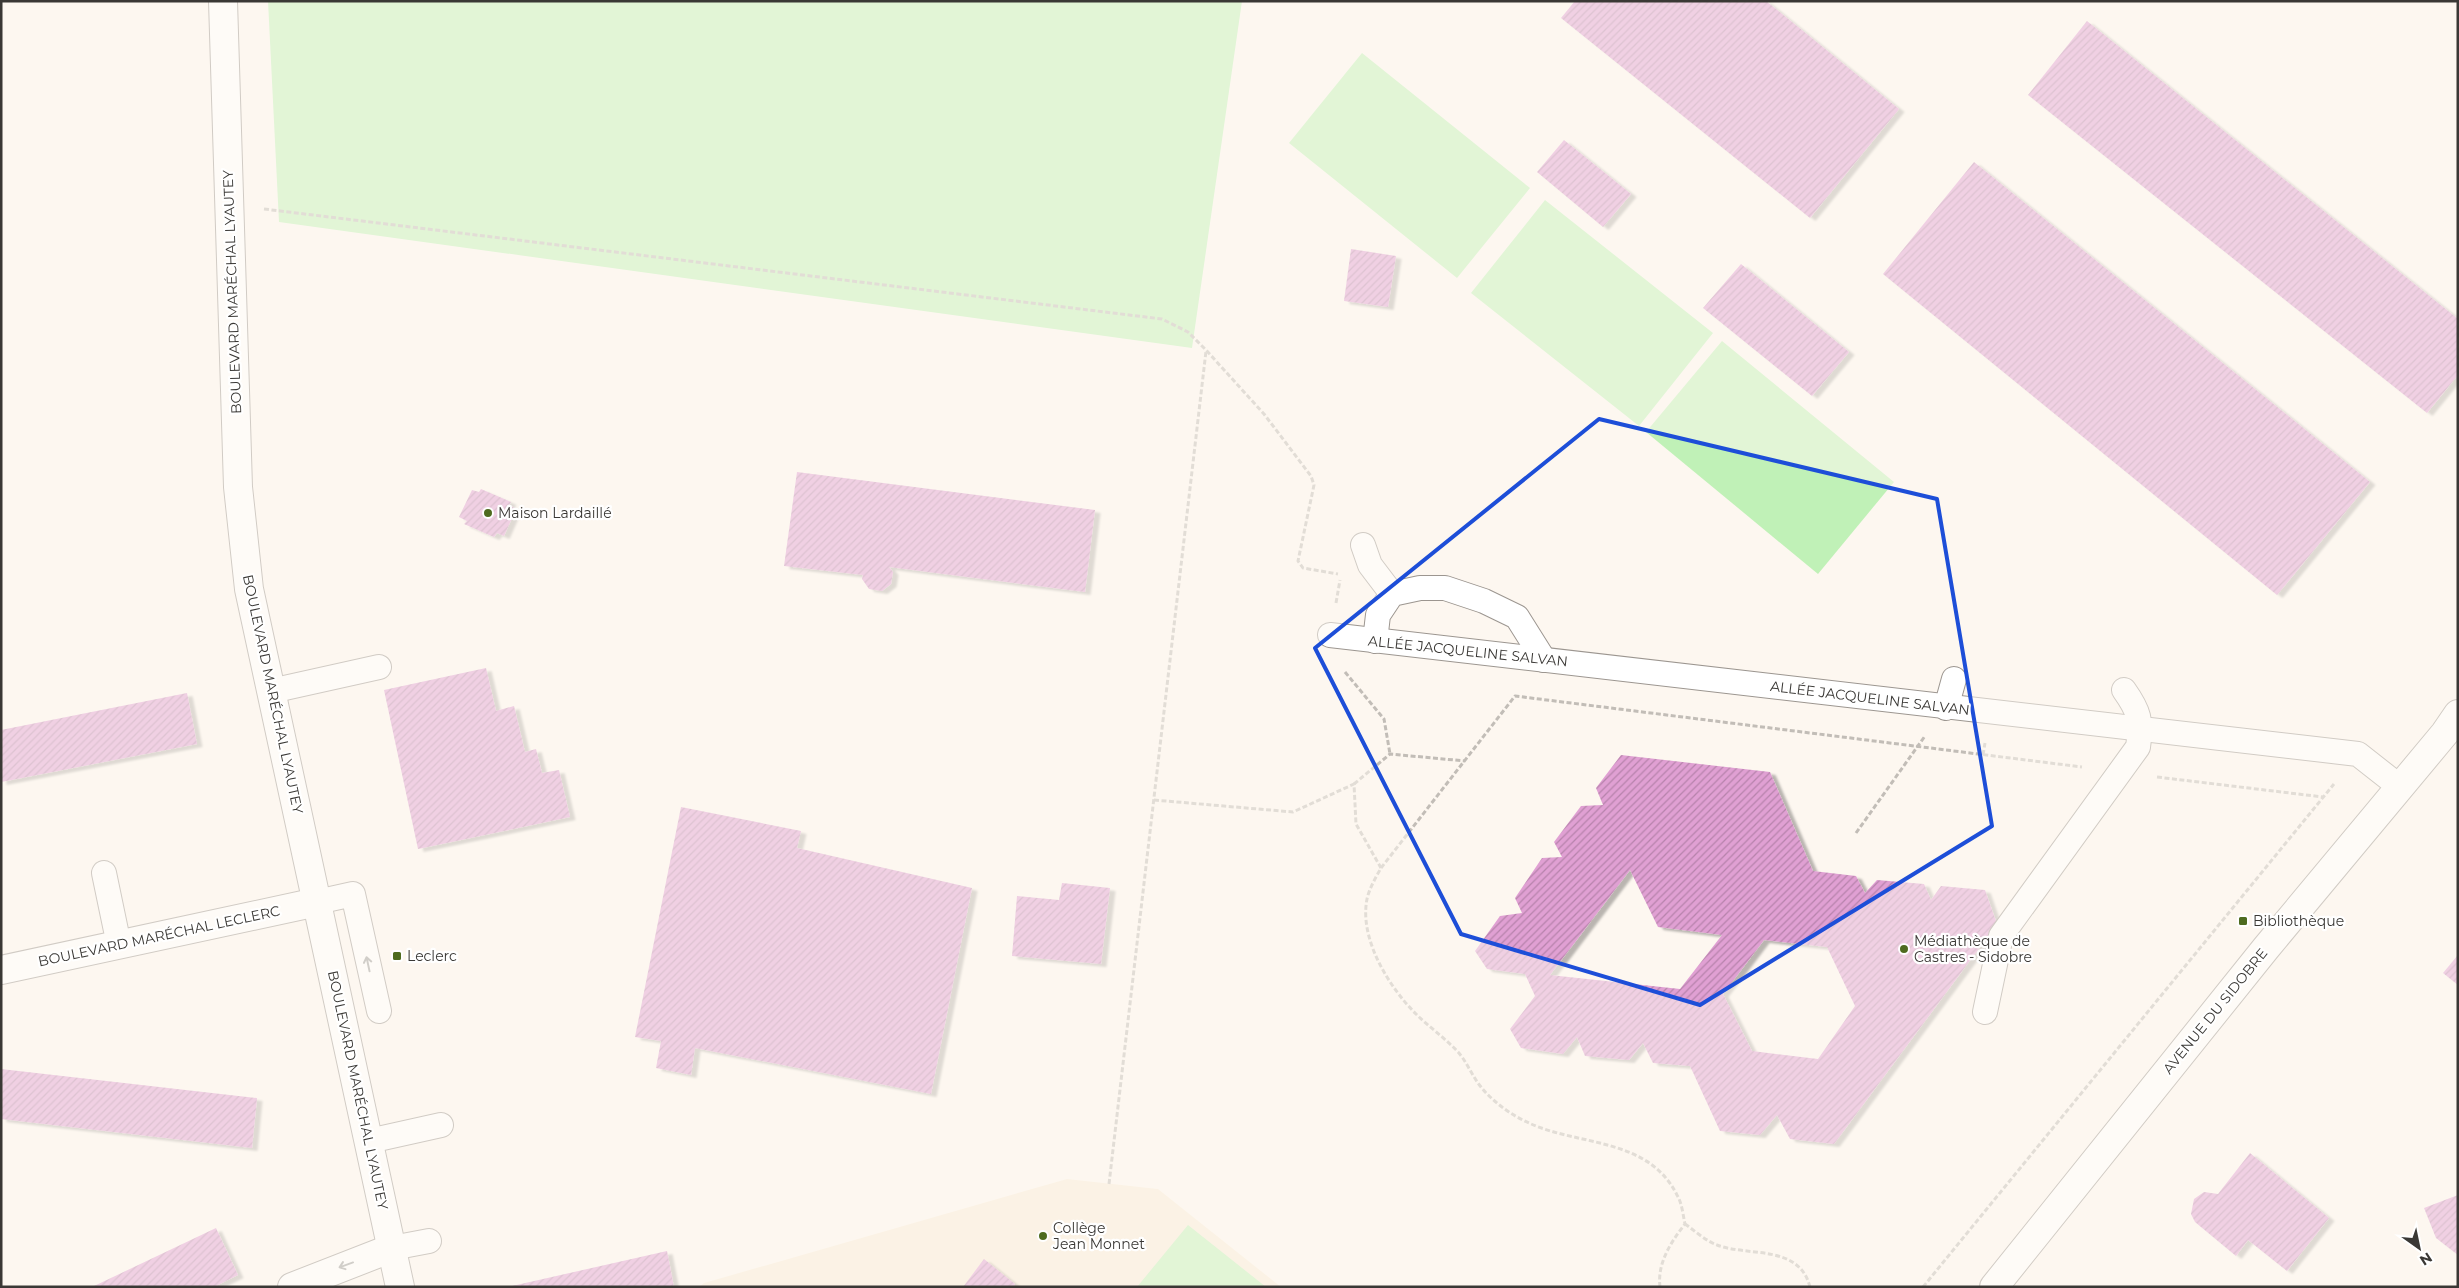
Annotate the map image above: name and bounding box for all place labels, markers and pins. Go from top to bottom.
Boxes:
place label: Maison Lardaillé [498,504,612,522]
marker: Maison Lardaillé [482,507,494,519]
place label: Bibliothèque [2253,912,2344,930]
marker: Bibliothèque [2237,915,2249,927]
place label: Médiathèque de Castres - Sidobre [1914,932,2032,966]
marker: Médiathèque de Castres - Sidobre [1898,943,1910,955]
place label: Leclerc [407,947,457,965]
marker: Leclerc [391,950,403,962]
place label: Collège Jean Monnet [1052,1219,1145,1253]
marker: Collège Jean Monnet [1037,1230,1049,1242]

